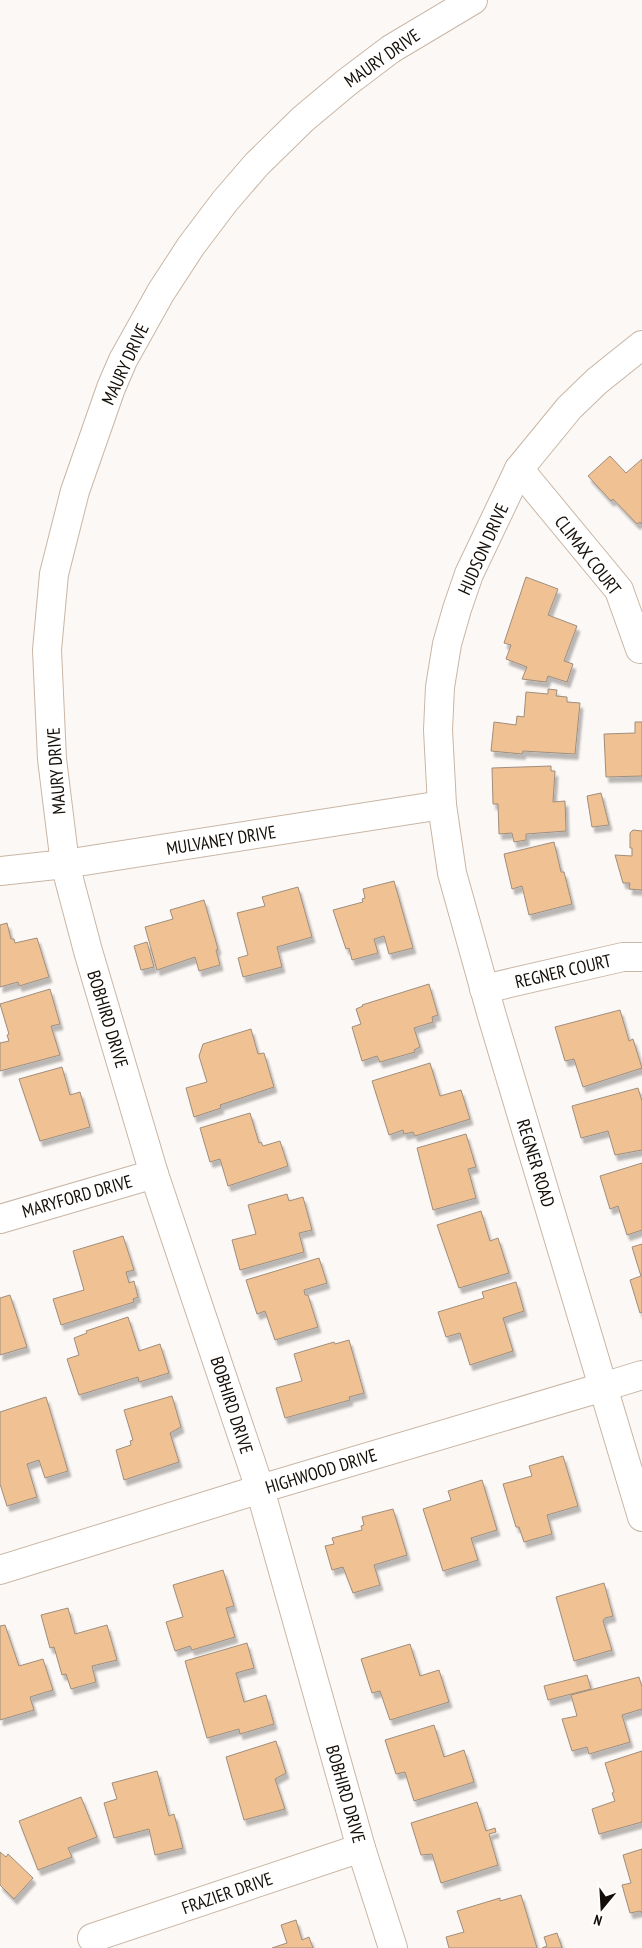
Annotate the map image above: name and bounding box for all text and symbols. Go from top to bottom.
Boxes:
street label: MAURY DRIVE [340,24,424,92]
street label: MAURY DRIVE [96,320,154,408]
street label: HUDSON DRIVE [453,500,513,598]
street label: CLIMAX COURT [550,511,626,599]
street label: MAURY DRIVE [41,727,71,815]
street label: MULVANEY DRIVE [165,820,277,860]
street label: REGNER COURT [513,949,613,993]
street label: BOBHIRD DRIVE [82,967,134,1071]
street label: REGNER ROAD [512,1116,560,1210]
street label: MARYFORD DRIVE [19,1169,135,1223]
street label: BOBHIRD DRIVE [205,1353,259,1457]
street label: HIGHWOOD DRIVE [262,1443,380,1499]
street label: BOBHIRD DRIVE [321,1742,371,1846]
street label: FRAZIER DRIVE [179,1867,275,1919]
north arrow [577,1883,627,1933]
text: N [592,1911,604,1930]

